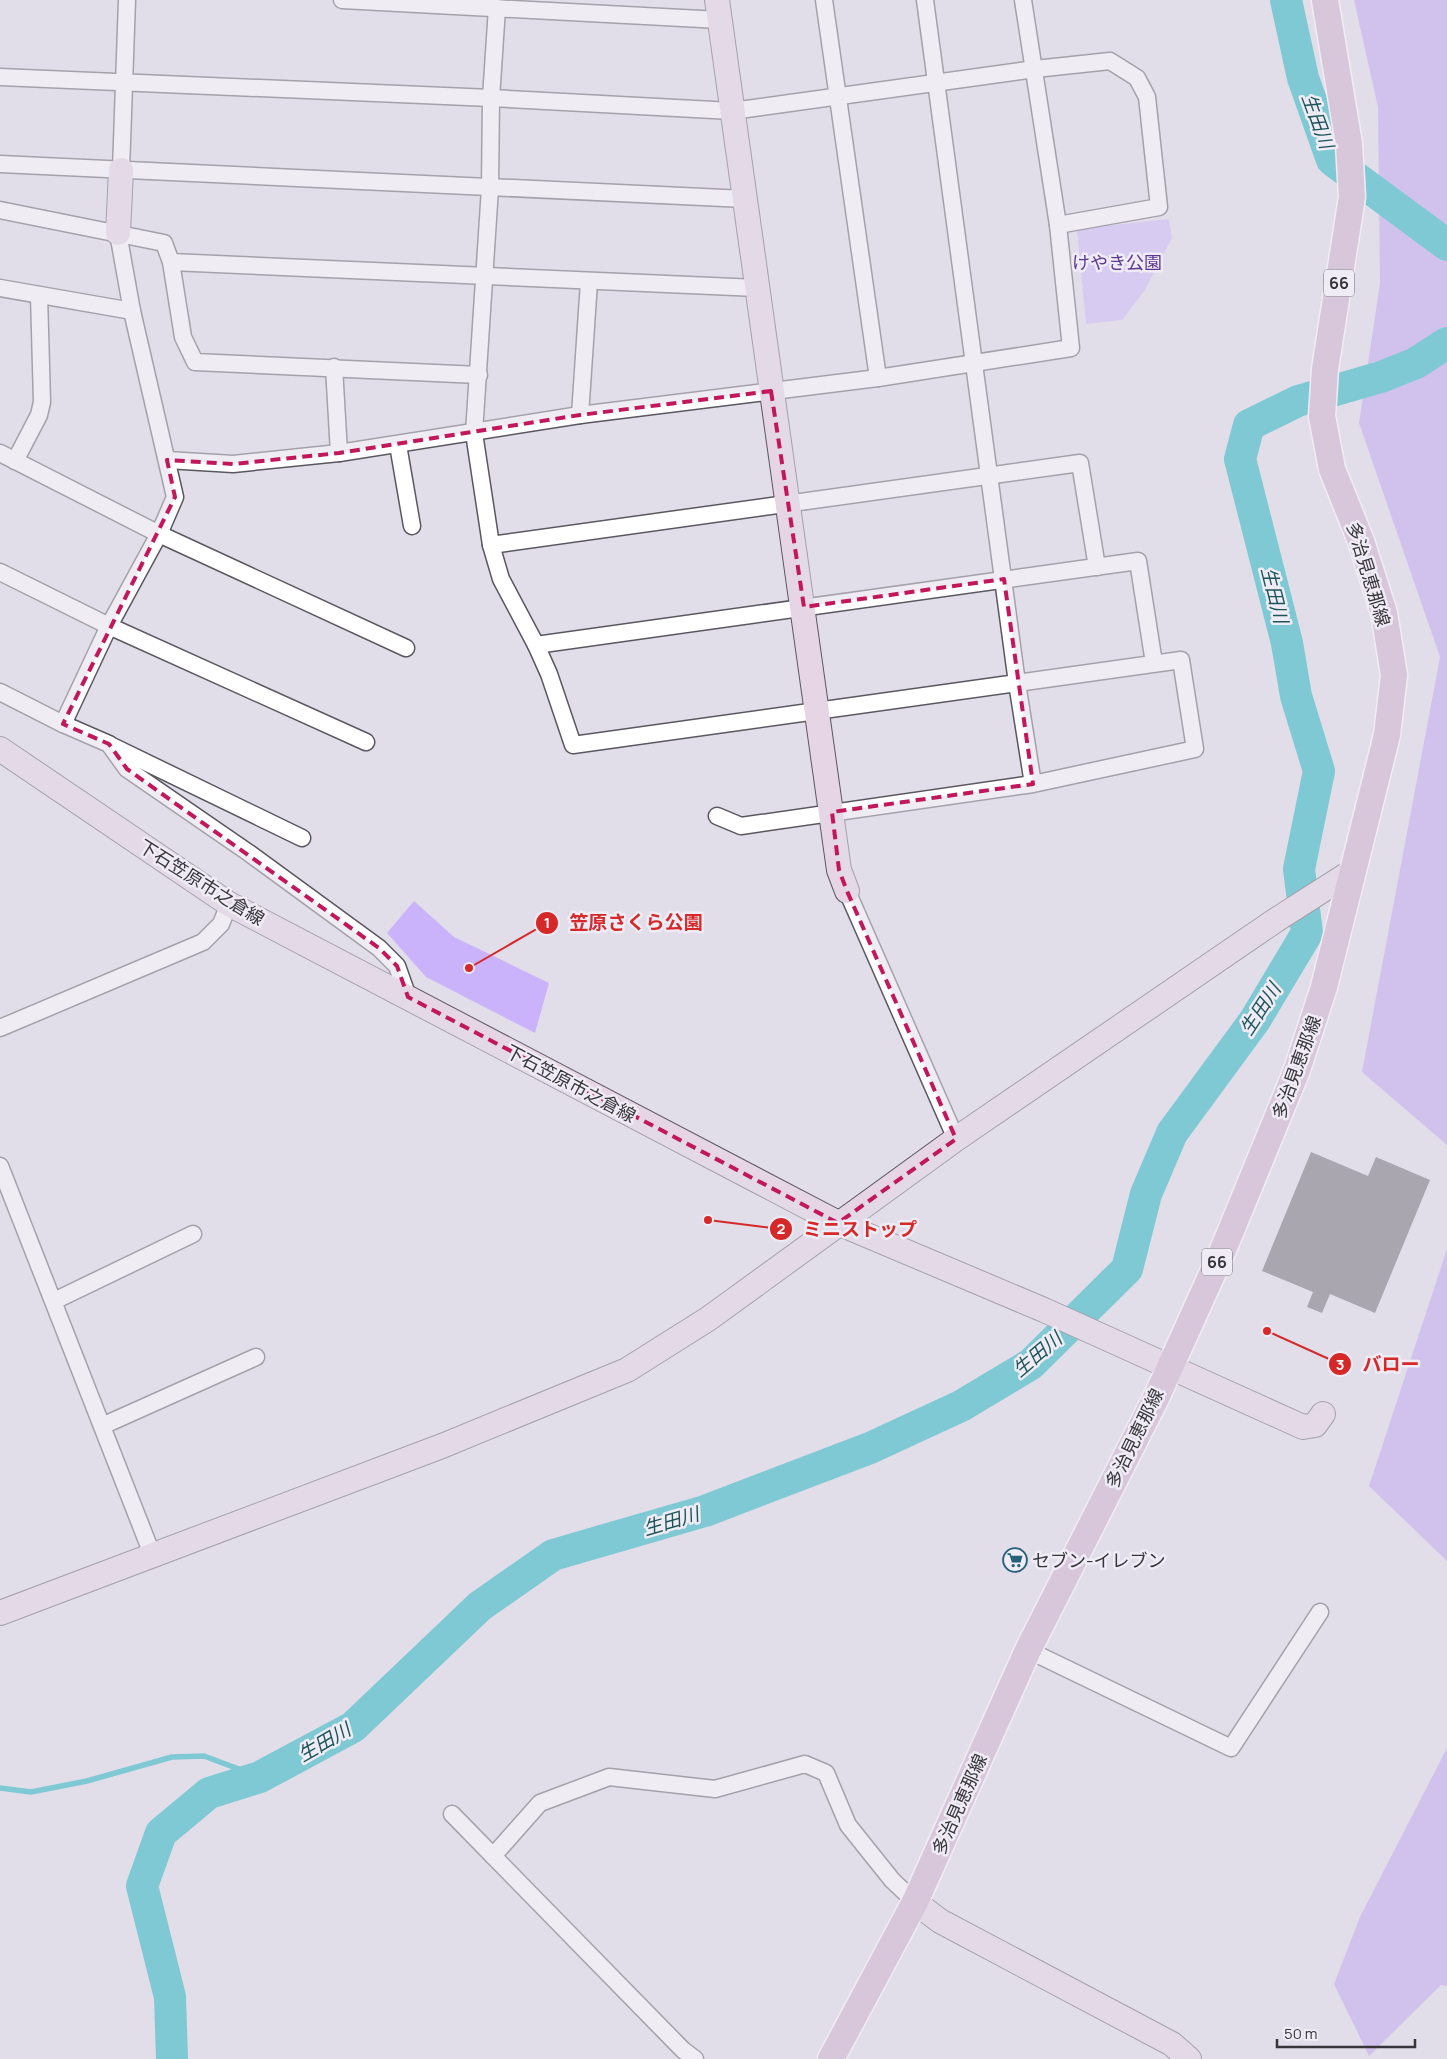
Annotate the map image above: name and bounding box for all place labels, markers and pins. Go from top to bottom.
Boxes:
callout: 笠原さくら公園 [534,906,712,940]
callout: ミニストップ [768,1212,927,1246]
callout: バロー [1327,1347,1429,1381]
supermarket icon: セブン-イレブン [1002,1547,1028,1573]
place label: セブン-イレブン [1032,1548,1166,1572]

